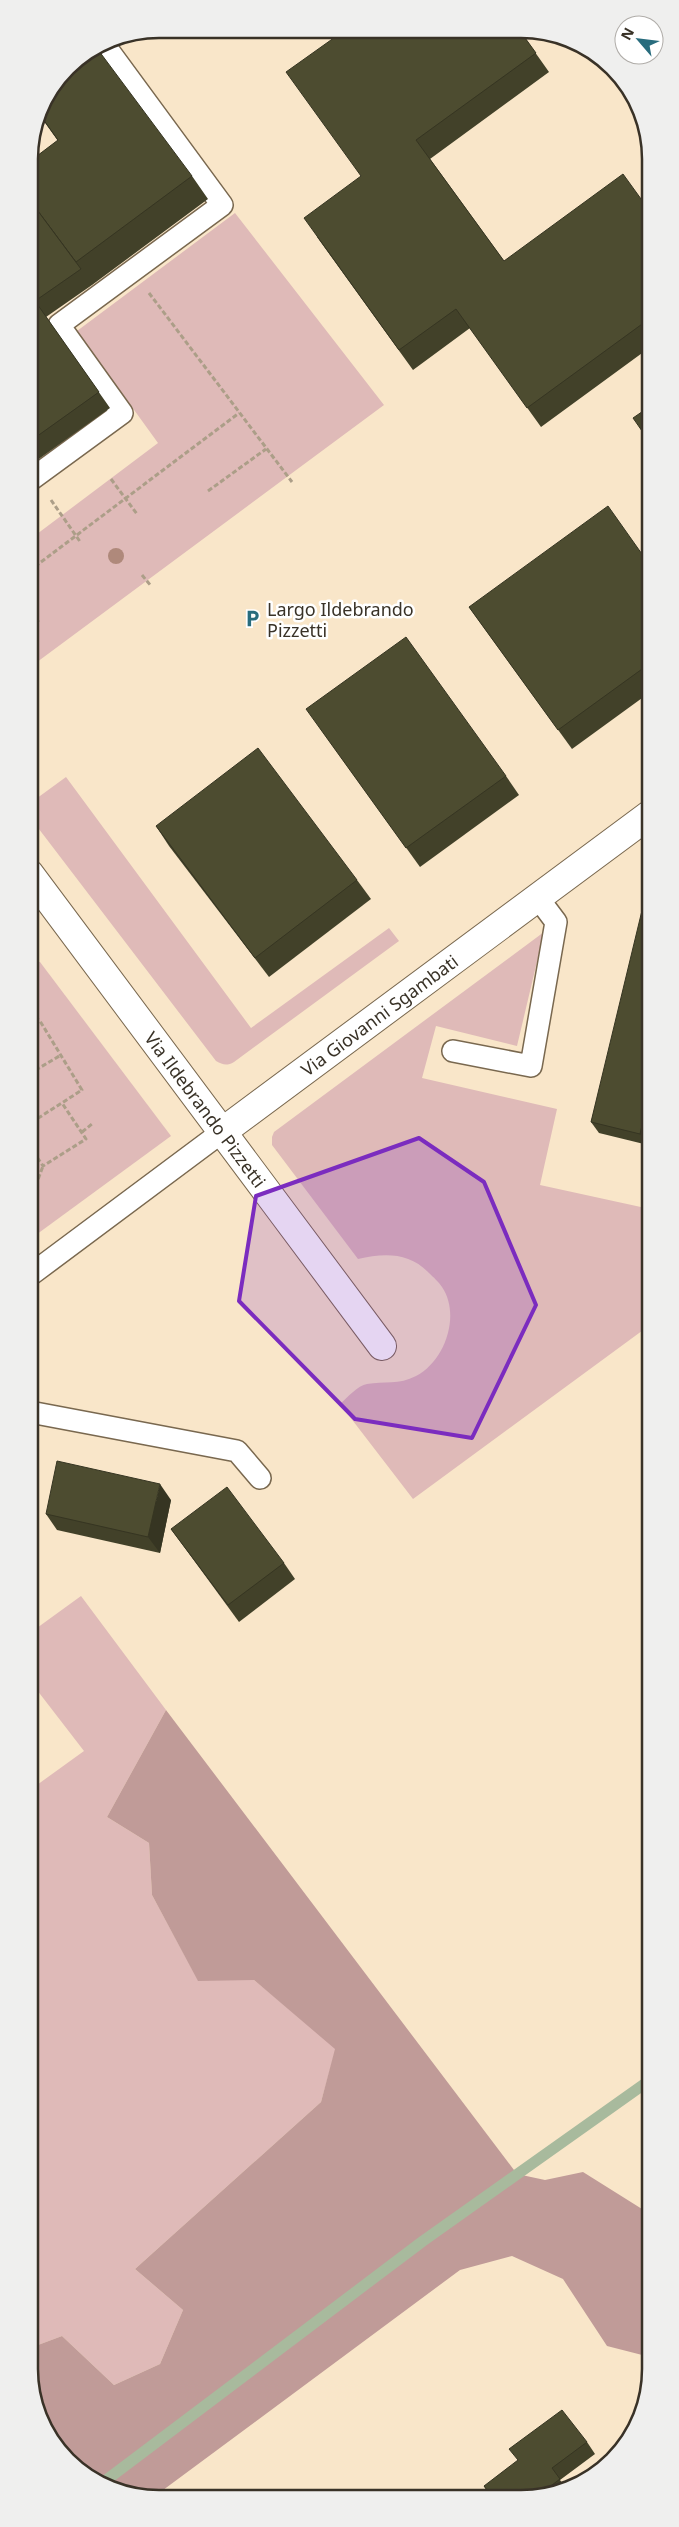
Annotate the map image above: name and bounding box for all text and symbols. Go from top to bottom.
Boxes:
north arrow [614,15,664,65]
text: N [616,24,638,43]
place label: Largo Ildebrando Pizzetti [267,597,414,642]
parking icon: Largo Ildebrando Pizzetti [243,609,263,629]
street label: Via Giovanni Sgambati [296,949,463,1081]
street label: Via Ildebrando Pizzetti [139,1027,271,1192]

